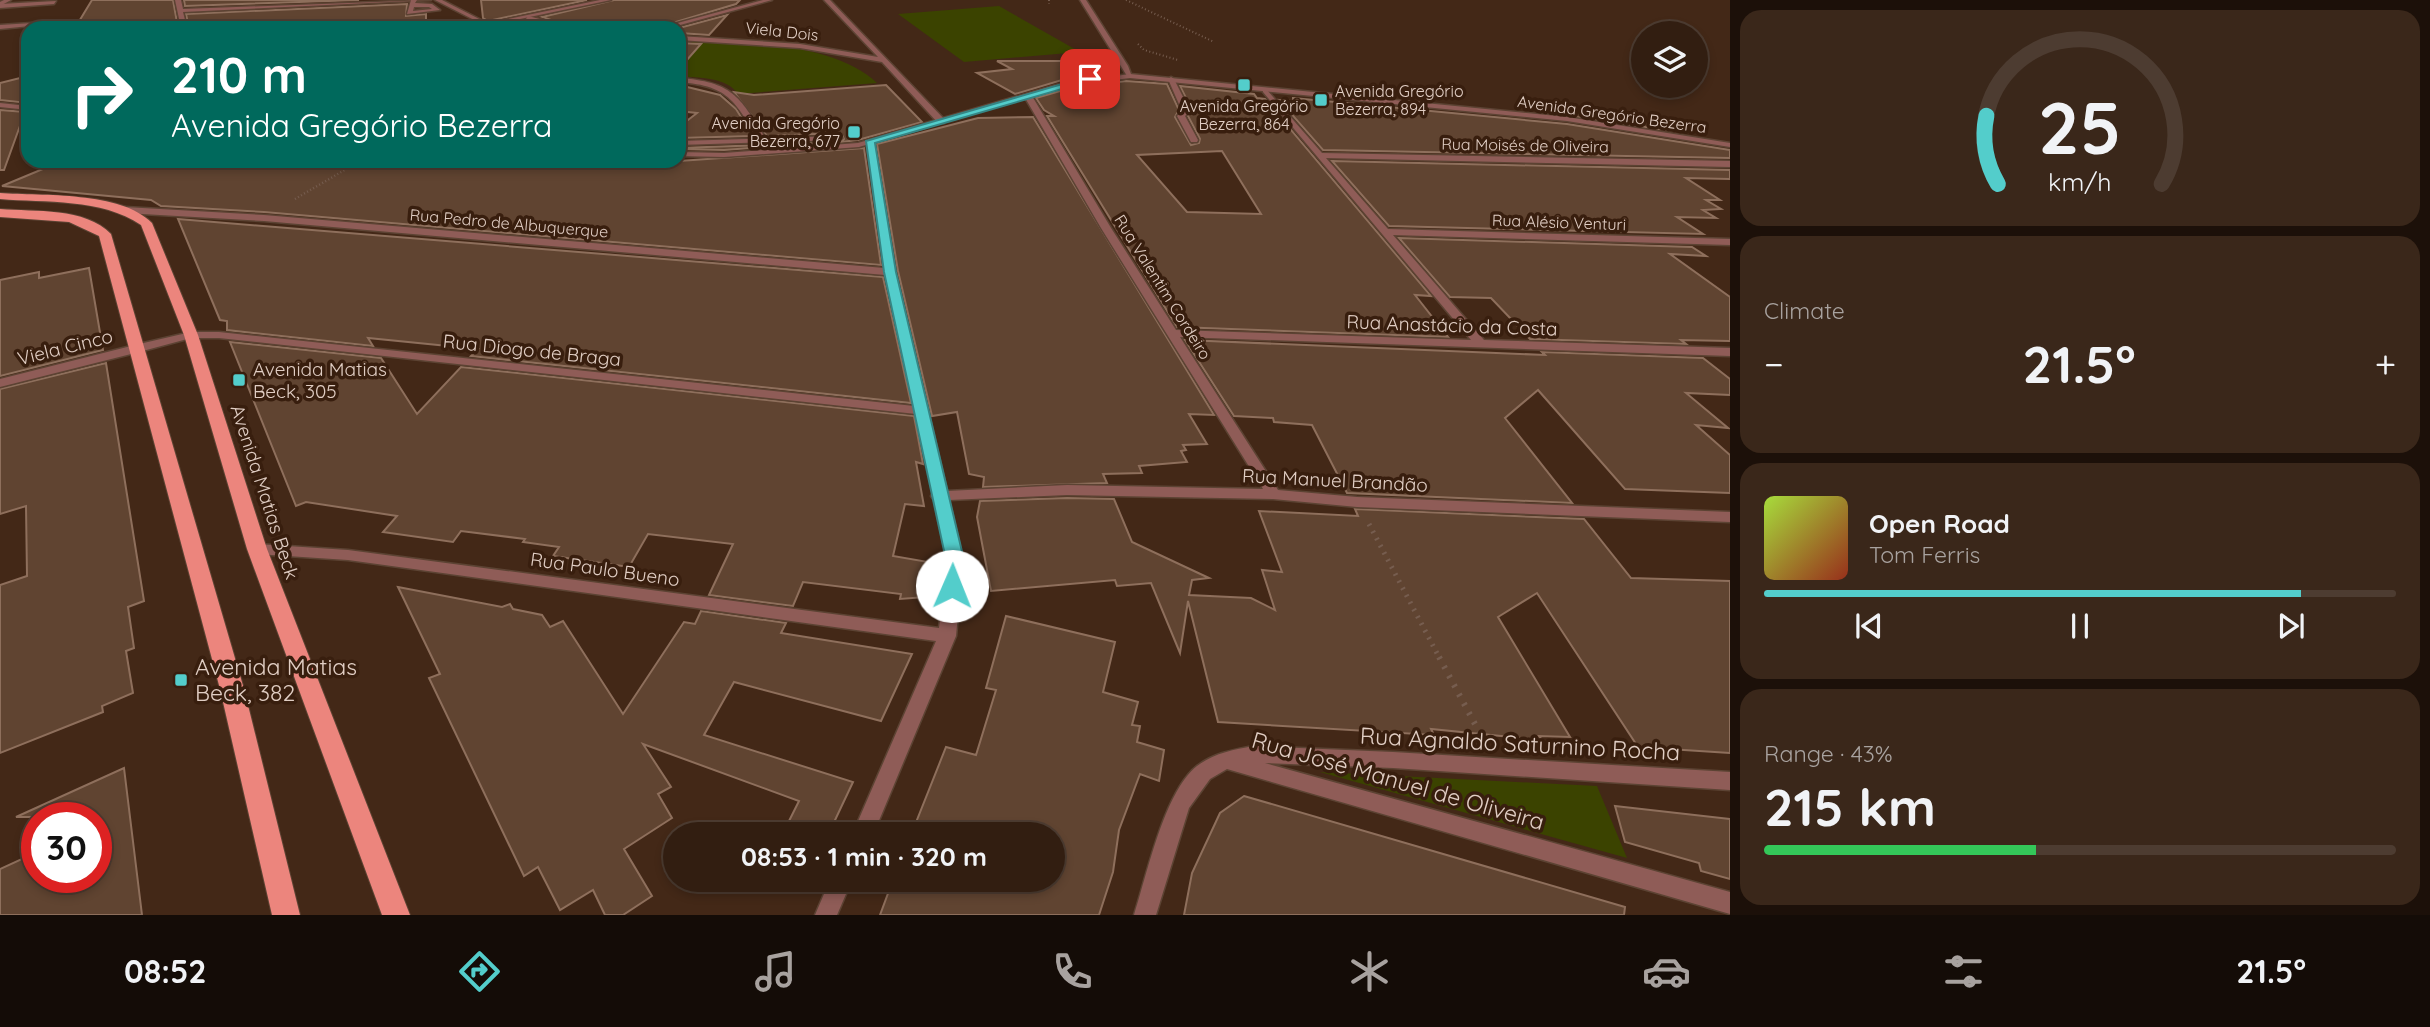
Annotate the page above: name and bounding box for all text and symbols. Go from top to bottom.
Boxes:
street label: Viela Dois [745,17,819,45]
map controls [1631,21,1708,98]
button: layers [1631,21,1708,98]
text: 210 m [171,44,307,105]
icon: right [56,49,147,140]
pin [1060,49,1120,109]
icon: arrive [1071,60,1109,98]
marker: Avenida Gregório Bezerra, 864 [1236,77,1252,93]
place label: Avenida Gregório Bezerra, 894 [1335,81,1464,119]
text: 25 [2038,82,2122,173]
street label: Avenida Gregório Bezerra [1516,91,1708,137]
marker: Avenida Gregório Bezerra, 894 [1313,92,1329,108]
place label: Avenida Gregório Bezerra, 864 [1180,96,1308,134]
text: Avenida Gregório Bezerra [171,105,552,145]
place label: Avenida Gregório Bezerra, 677 [711,113,840,151]
marker: Avenida Gregório Bezerra, 677 [846,124,862,140]
street label: Rua Moisés de Oliveira [1441,134,1609,156]
text: km/h [2048,166,2112,197]
street label: Rua Pedro de Albuquerque [409,204,609,242]
street label: Rua Alésio Venturi [1492,210,1626,234]
street label: Rua Valentim Cordeiro [1110,211,1216,363]
text: Climate [1764,296,1845,325]
street label: Rua Anastácio da Costa [1346,309,1558,341]
street label: Viela Cinco [15,324,115,370]
street label: Rua Diogo de Braga [442,329,622,371]
text: 21.5° [2023,331,2136,396]
text: − [1764,340,1784,388]
text: + [2375,340,2396,388]
place label: Avenida Matias Beck, 305 [253,357,387,403]
marker: Avenida Matias Beck, 305 [231,372,247,388]
street label: Avenida Matias Beck [225,402,305,582]
street label: Rua Manuel Brandão [1242,463,1428,497]
text: Open Road [1869,507,2010,540]
text: Tom Ferris [1869,540,1980,569]
street label: Rua Paulo Bueno [529,547,681,591]
position arrow [915,549,989,623]
icon: previous [1850,607,1888,645]
icon: pause [2061,607,2099,645]
icon: next [2272,607,2310,645]
place label: Avenida Matias Beck, 382 [195,652,357,707]
marker: Avenida Matias Beck, 382 [173,672,189,688]
street label: Rua Agnaldo Saturnino Rocha [1359,721,1681,766]
street label: Rua José Manuel de Oliveira [1248,725,1548,836]
text: Range · 43% [1764,739,1893,768]
text: 215 km [1764,774,1936,839]
speed limit sign: 30 [21,802,112,893]
text: 08:53 · 1 min · 320 m [741,840,987,873]
icon: directions [455,947,504,996]
icon: music [751,947,800,996]
icon: phone [1048,947,1097,996]
icon: climate [1345,947,1394,996]
icon: car [1642,947,1691,996]
icon: filters [1939,947,1988,996]
text: 08:52 [124,951,207,991]
text: 21.5° [2236,951,2306,991]

